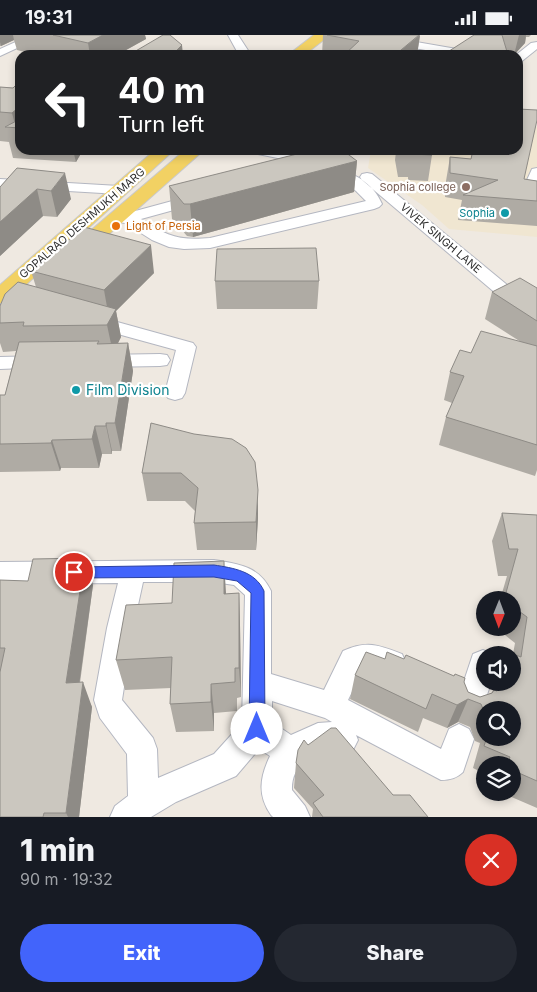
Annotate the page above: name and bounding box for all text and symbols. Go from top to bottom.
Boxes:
text: 19:31 [25,6,72,29]
text: 40 m [118,69,206,111]
icon: left [35,70,100,135]
text: Turn left [118,111,204,137]
street label: GOPALRAO DESHMUKH MARG [16,165,148,281]
place label: Sophia college [379,180,456,194]
marker: Sophia college [460,181,472,193]
street label: VIVEK SINGH LANE [398,200,484,276]
place label: Sophia [459,206,495,220]
marker: Sophia [499,207,511,219]
place label: Light of Persia [126,219,201,233]
marker: Light of Persia [110,220,122,232]
place label: Film Division [86,381,169,398]
marker: Film Division [70,384,82,396]
pin [53,551,95,593]
icon: arrive [60,558,88,586]
north arrow [476,591,521,636]
map controls [476,591,521,801]
button: sound [476,646,521,691]
button: search [476,701,521,746]
position arrow [230,702,282,754]
button: layers [476,756,521,801]
text: 1 min [20,832,95,868]
button: close [465,834,517,886]
text: 90 m · 19:32 [20,869,113,889]
button: Exit [20,924,264,982]
button: Share [274,924,517,982]

